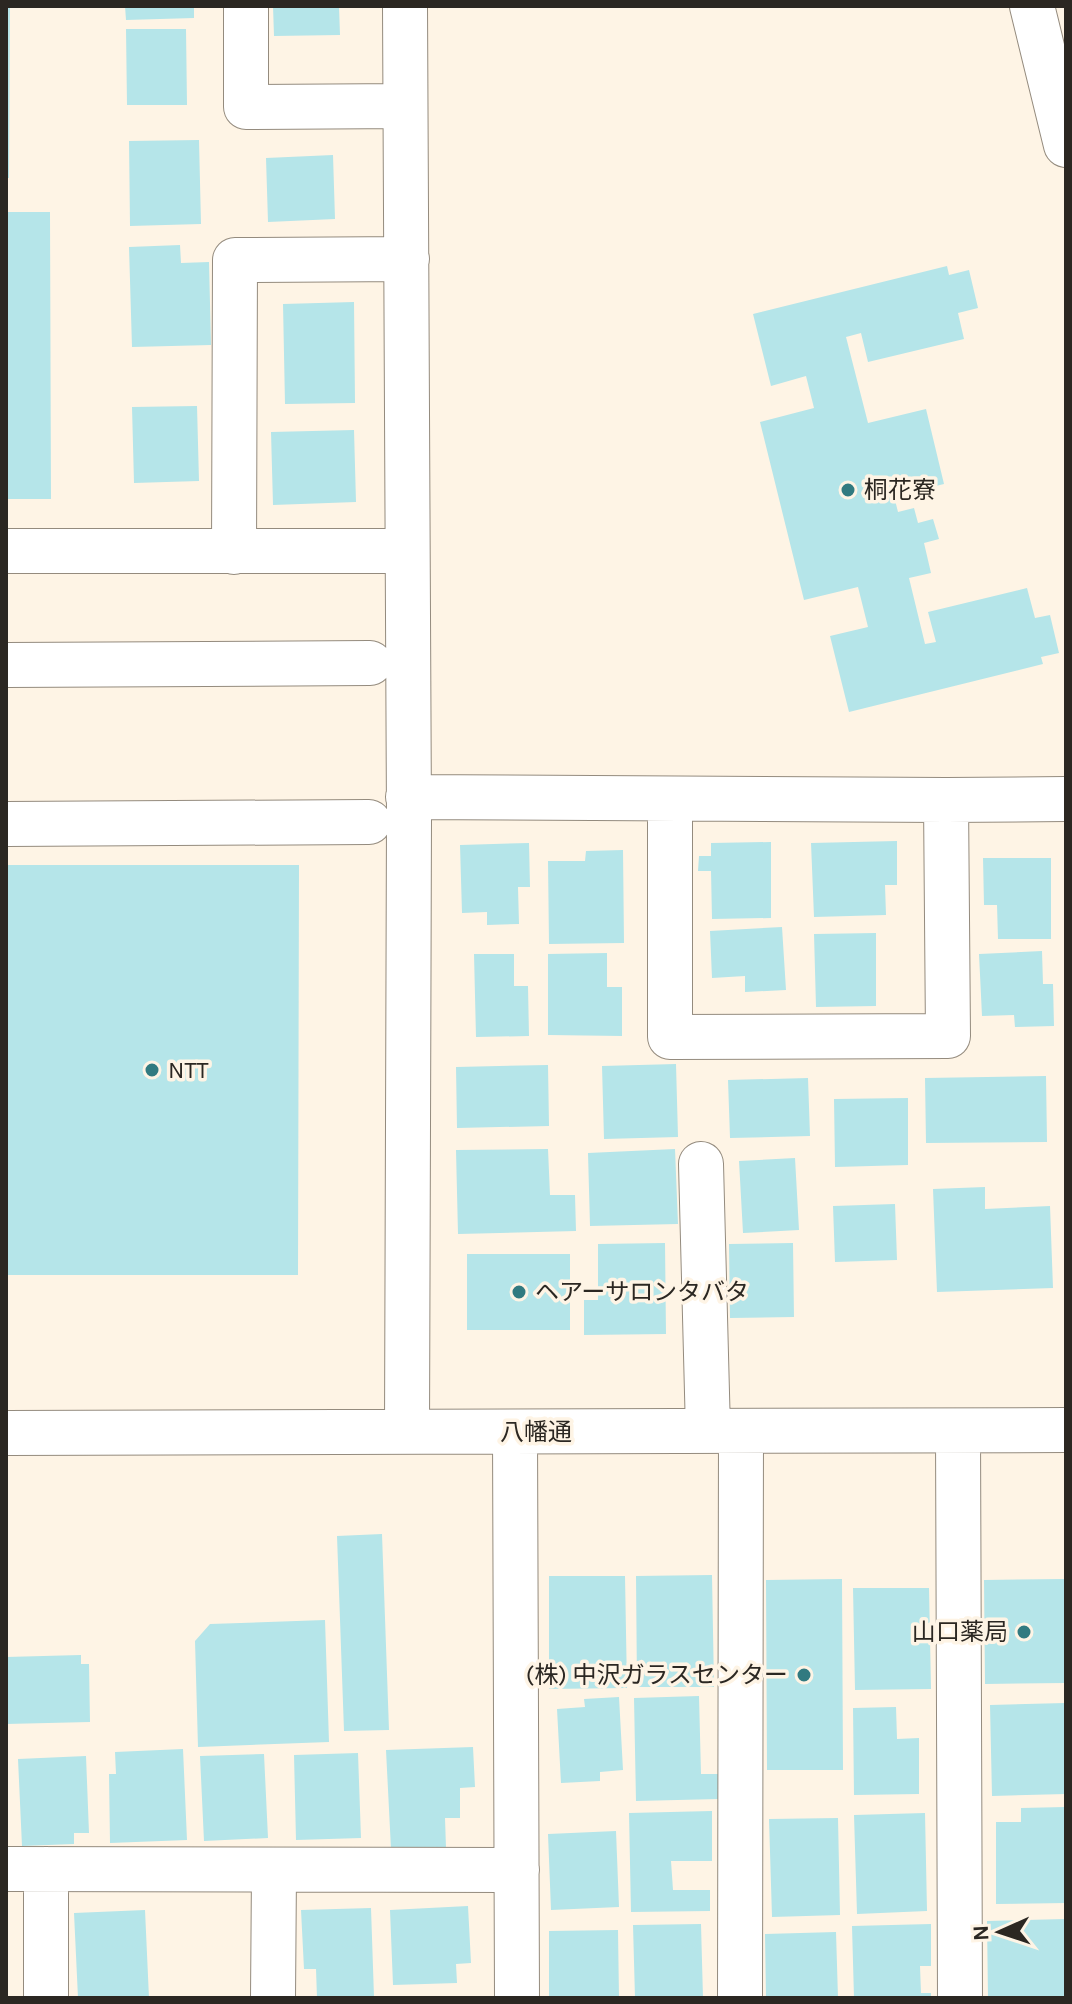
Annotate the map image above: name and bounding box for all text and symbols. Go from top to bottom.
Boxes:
place label: 桐花寮 [864,476,936,504]
marker: 桐花寮 [839,481,857,499]
place label: NTT [168,1056,208,1084]
marker: NTT [143,1061,161,1079]
place label: ヘアーサロンタバタ [535,1278,749,1306]
marker: ヘアーサロンタバタ [510,1283,528,1301]
street label: 八幡通 [500,1418,572,1446]
place label: 山口薬局 [912,1618,1008,1646]
marker: 山口薬局 [1015,1623,1033,1641]
place label: (株) 中沢ガラスセンター [526,1661,788,1689]
marker: (株) 中沢ガラスセンター [795,1666,813,1684]
north arrow [960,1892,1040,1972]
text: N [968,1924,994,1942]

